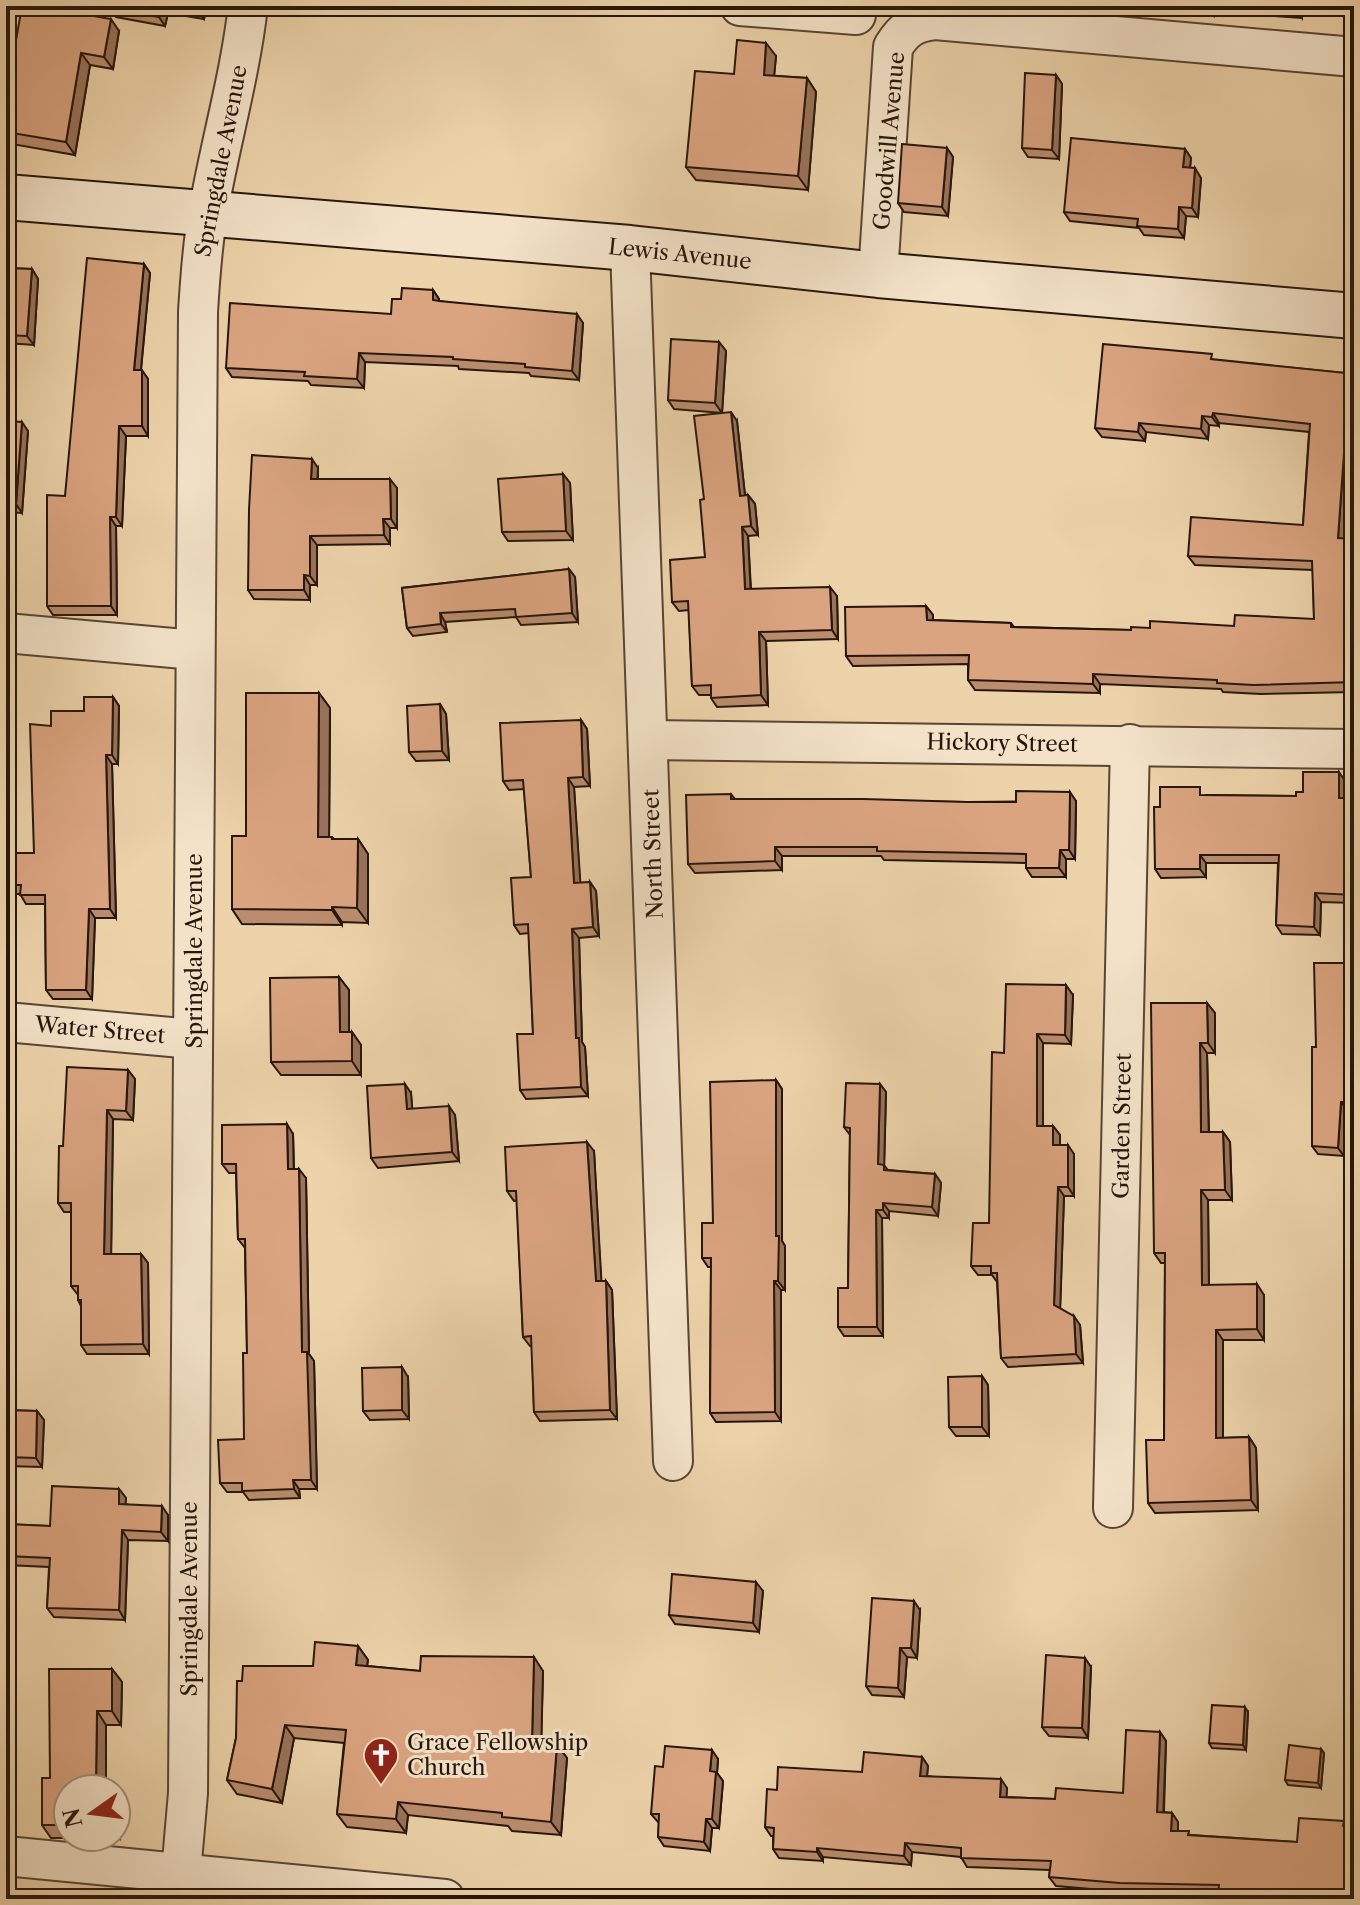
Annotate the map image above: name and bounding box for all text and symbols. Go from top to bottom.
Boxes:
street label: Goodwill Avenue [868,51,910,231]
street label: Springdale Avenue [189,63,253,259]
street label: Lewis Avenue [607,233,753,275]
street label: Hickory Street [926,728,1078,758]
street label: North Street [637,788,669,919]
street label: Springdale Avenue [181,854,208,1048]
street label: Water Street [33,1011,167,1049]
street label: Garden Street [1107,1053,1137,1199]
street label: Springdale Avenue [176,1502,203,1696]
place label: Grace Fellowship Church [407,1729,588,1781]
church icon: Grace Fellowship Church [362,1736,400,1786]
north arrow [52,1773,132,1853]
text: N [58,1805,88,1830]

